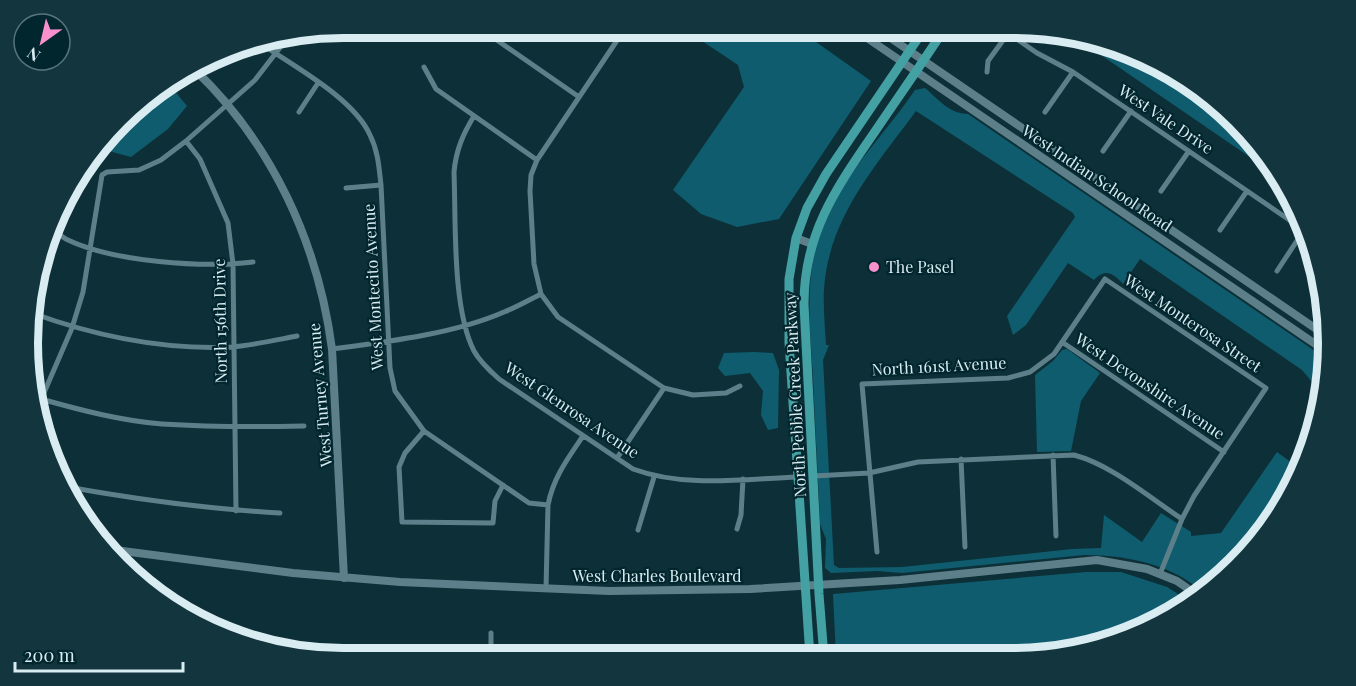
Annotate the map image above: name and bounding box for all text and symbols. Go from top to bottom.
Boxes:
north arrow [12,12,72,72]
text: N [22,43,44,67]
street label: West Vale Drive [1114,79,1218,158]
street label: West Indian School Road [1017,119,1176,236]
street label: West Montecito Avenue [358,203,387,372]
place label: The Pasel [886,256,955,277]
street label: North 156th Drive [208,258,231,384]
marker: The Pasel [867,260,881,274]
street label: West Monterosa Street [1120,268,1266,377]
street label: North Pebble Creek Parkway [779,292,810,498]
street label: West Turney Avenue [303,322,336,469]
street label: West Devonshire Avenue [1071,327,1229,443]
street label: North 161st Avenue [871,351,1007,380]
street label: West Glenrosa Avenue [500,356,644,462]
street label: West Charles Boulevard [571,565,742,586]
scale bar [15,635,183,673]
text: 200 m [24,643,75,667]

